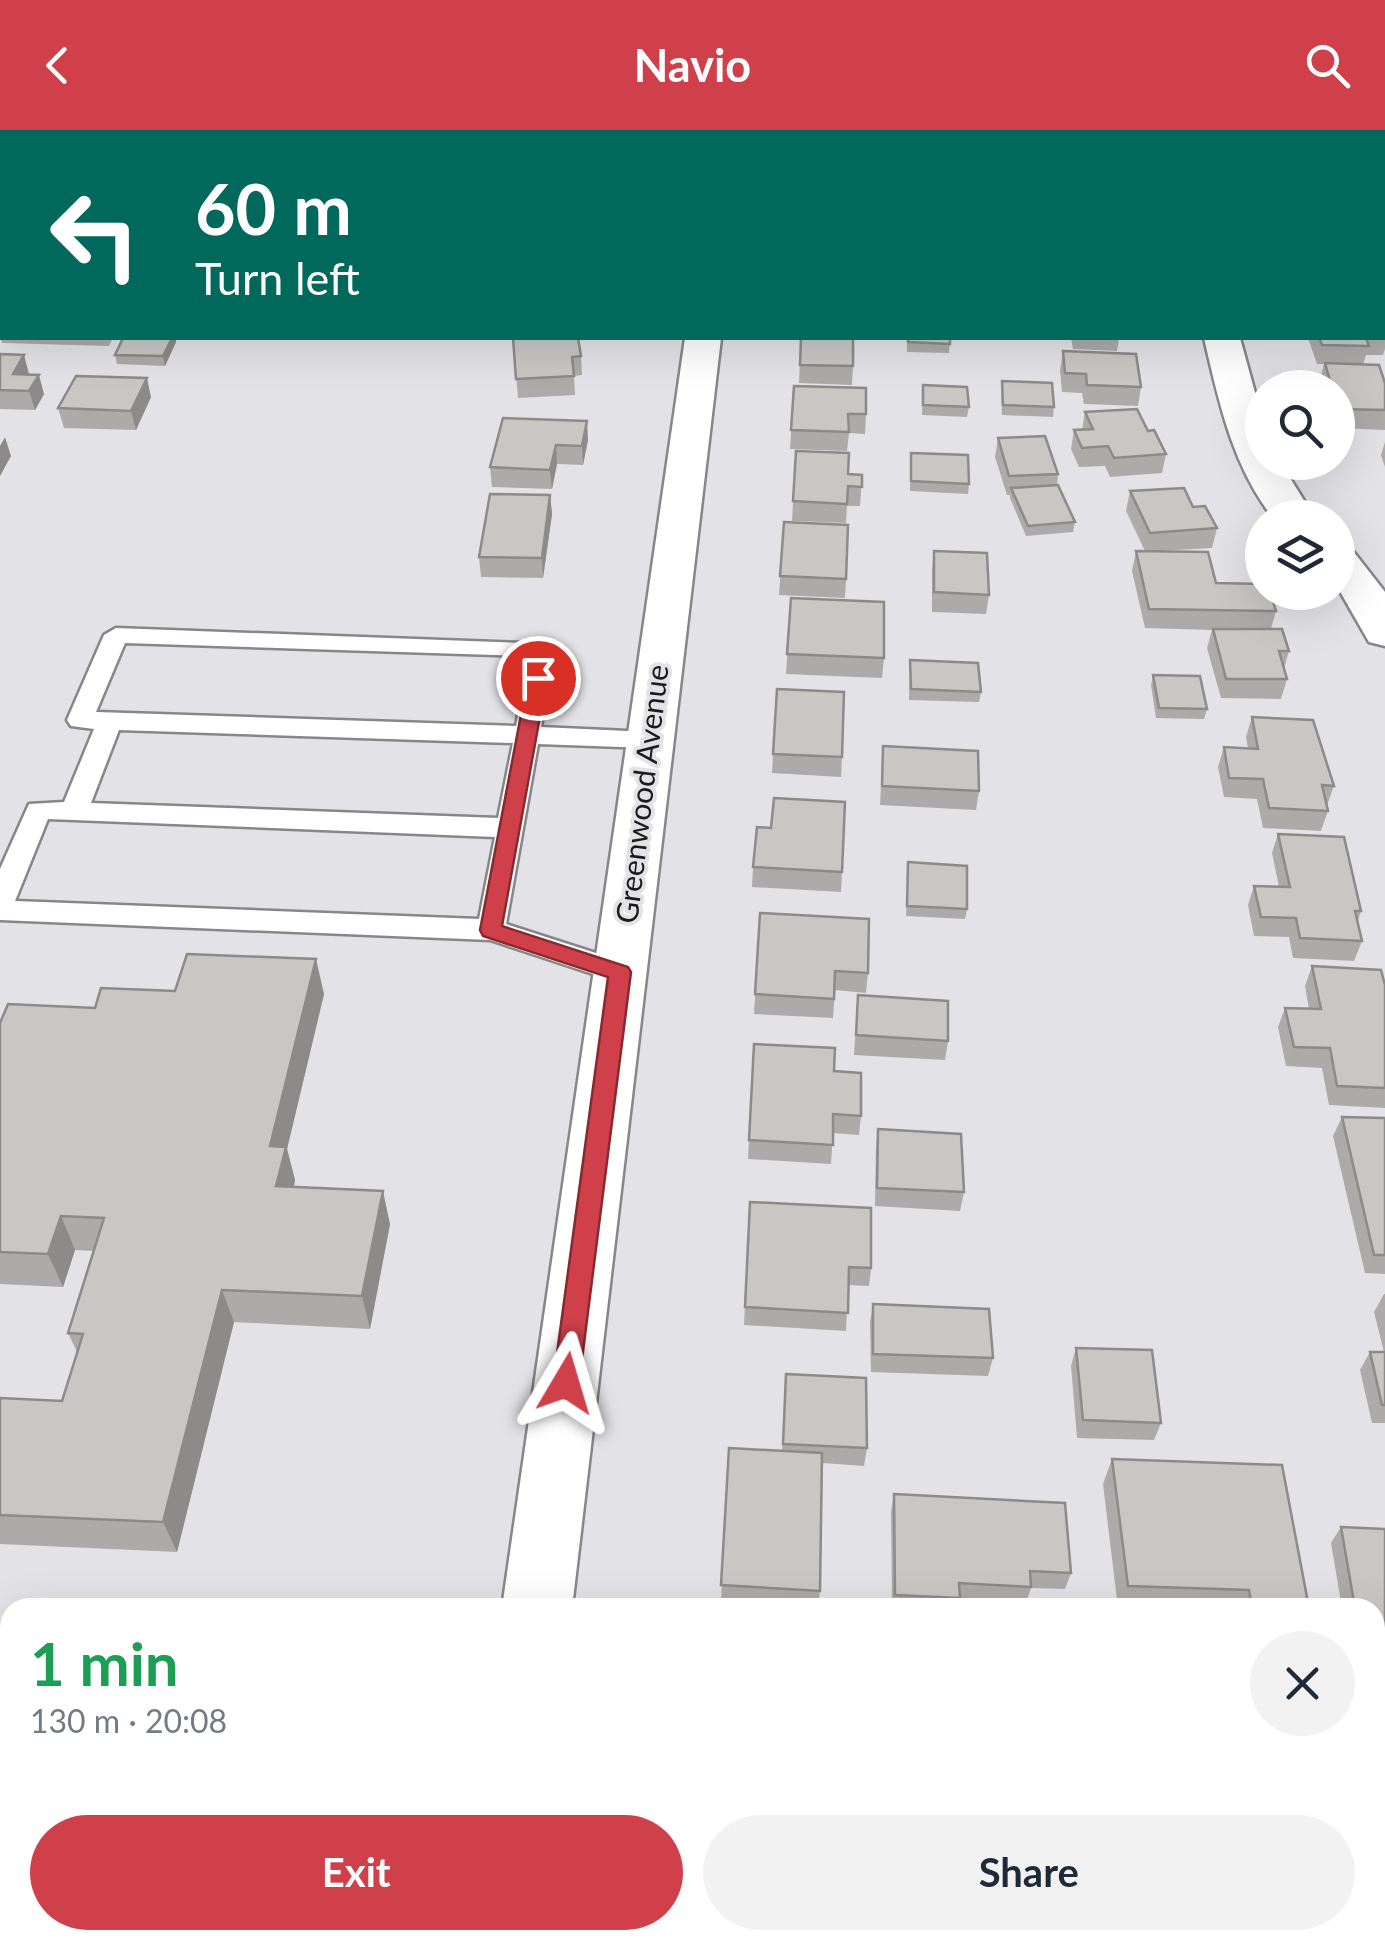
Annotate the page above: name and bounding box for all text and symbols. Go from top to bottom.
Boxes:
icon: back [30,38,85,93]
text: Navio [634,38,751,92]
icon: search [1300,38,1355,93]
text: 60 m [195,166,352,250]
icon: left [30,170,160,300]
text: Turn left [195,251,360,305]
map controls [1245,370,1355,610]
button: search [1245,370,1355,480]
button: layers [1245,500,1355,610]
pin [496,636,581,721]
icon: arrive [511,651,566,706]
street label: Greenwood Avenue [607,662,675,925]
position arrow [514,1331,618,1435]
text: 1 min [30,1627,179,1699]
button: close [1250,1631,1355,1736]
text: 130 m · 20:08 [30,1701,227,1740]
button: Exit [30,1815,683,1930]
button: Share [703,1815,1355,1930]

